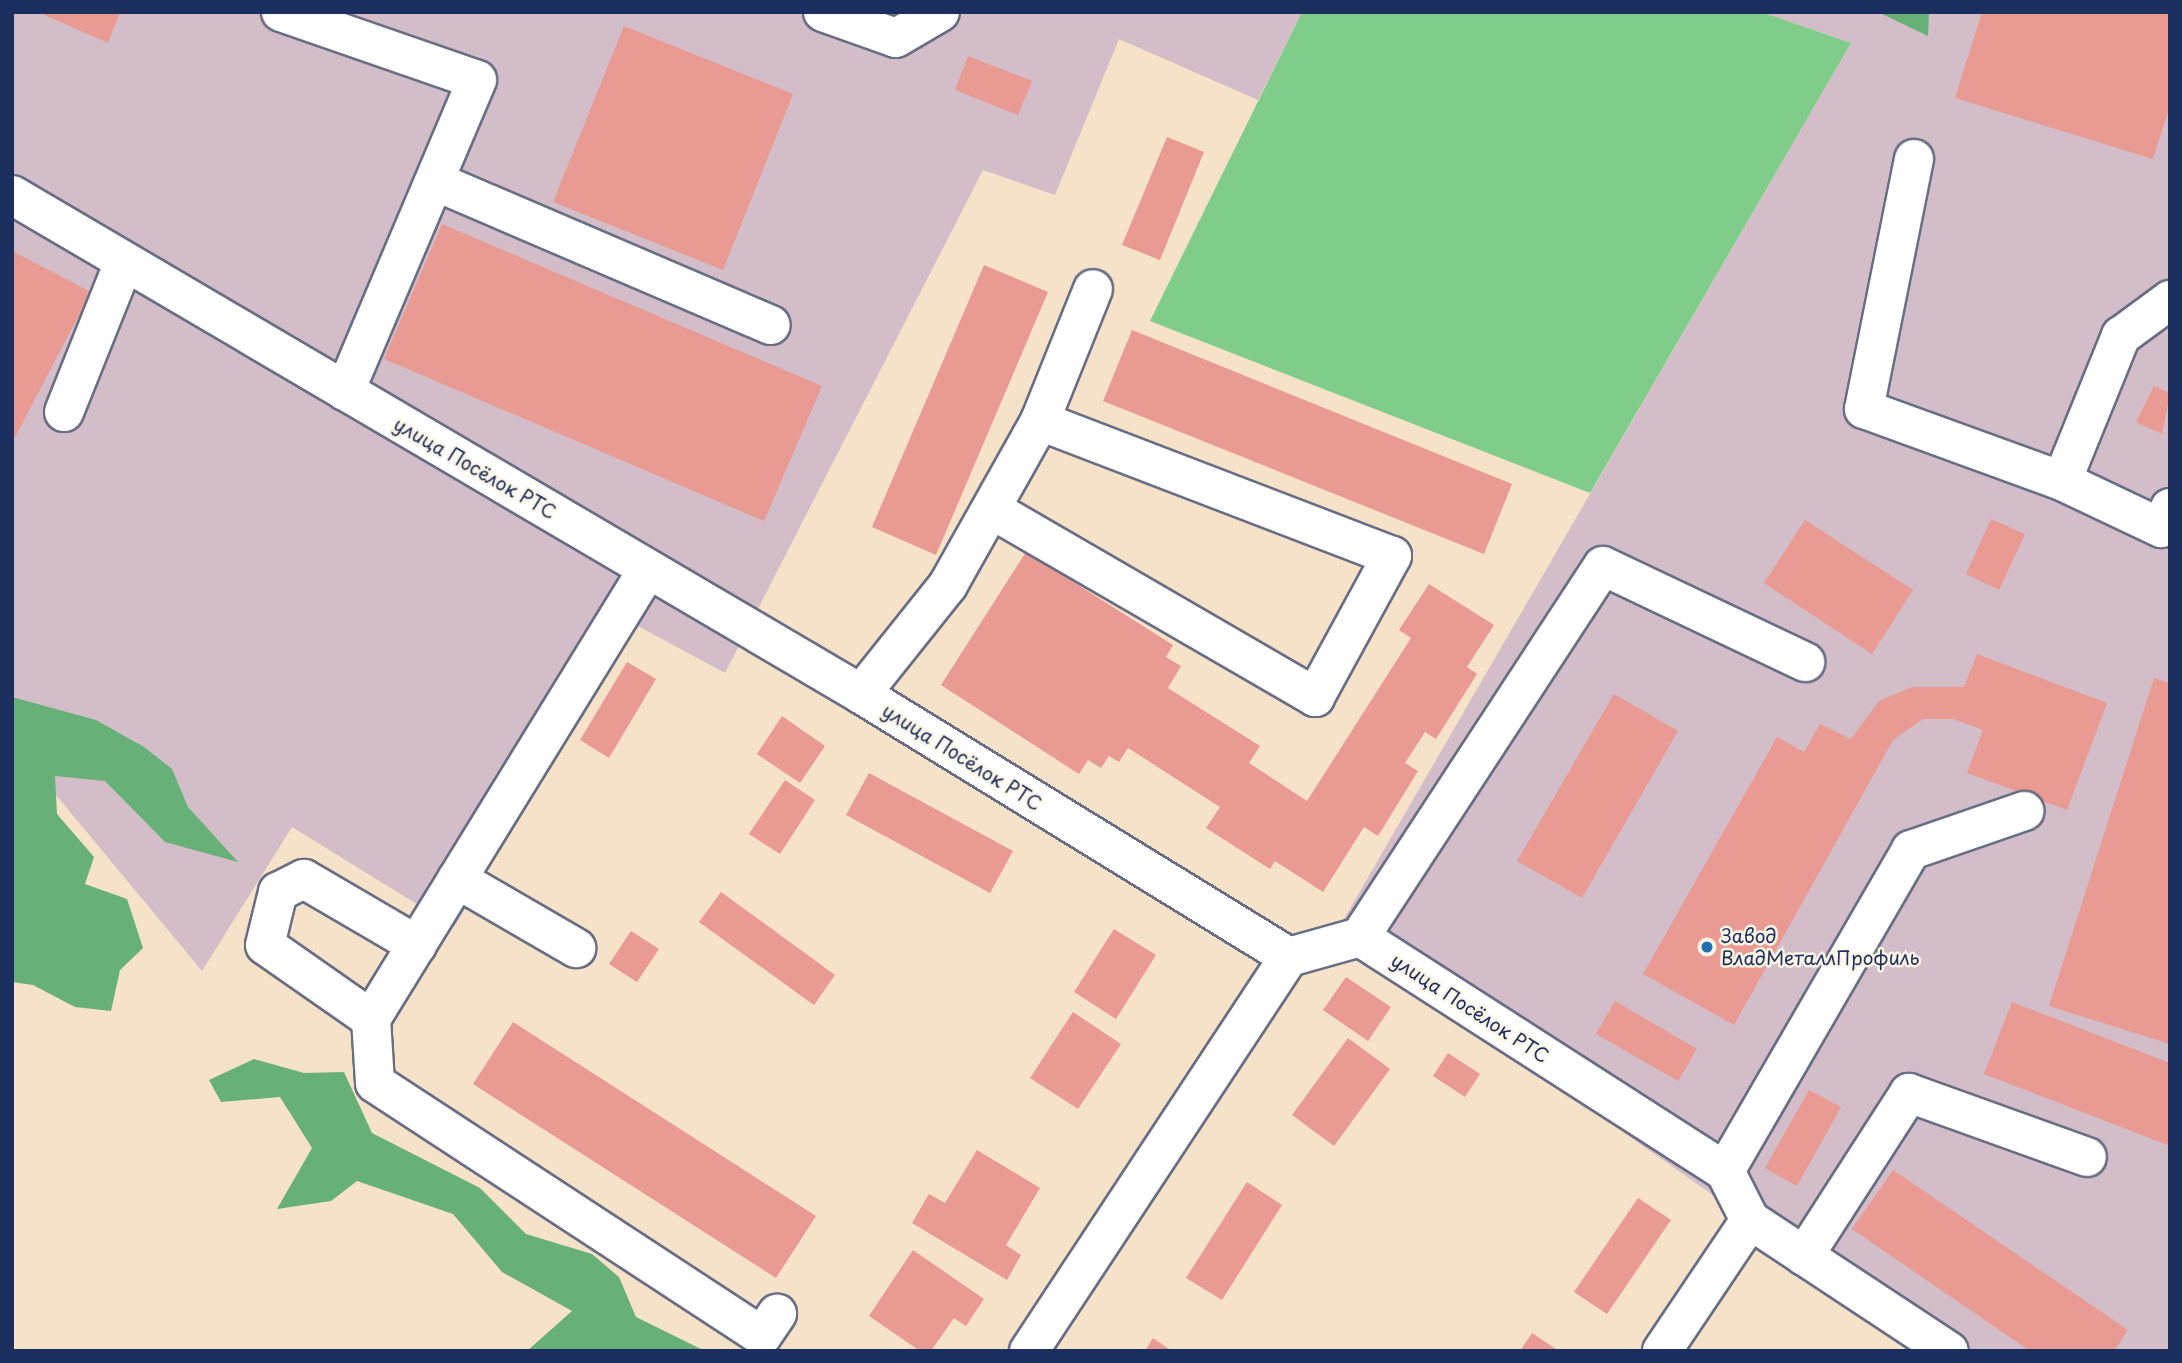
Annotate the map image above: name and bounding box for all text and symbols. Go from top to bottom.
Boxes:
street label: улица Посёлок РТС [389,412,561,524]
street label: улица Посёлок РТС [878,698,1046,816]
place label: Завод ВладМеталлПрофиль [1721,925,1919,969]
marker: Завод ВладМеталлПрофиль [1699,939,1715,955]
street label: улица Посёлок РТС [1386,948,1554,1068]

